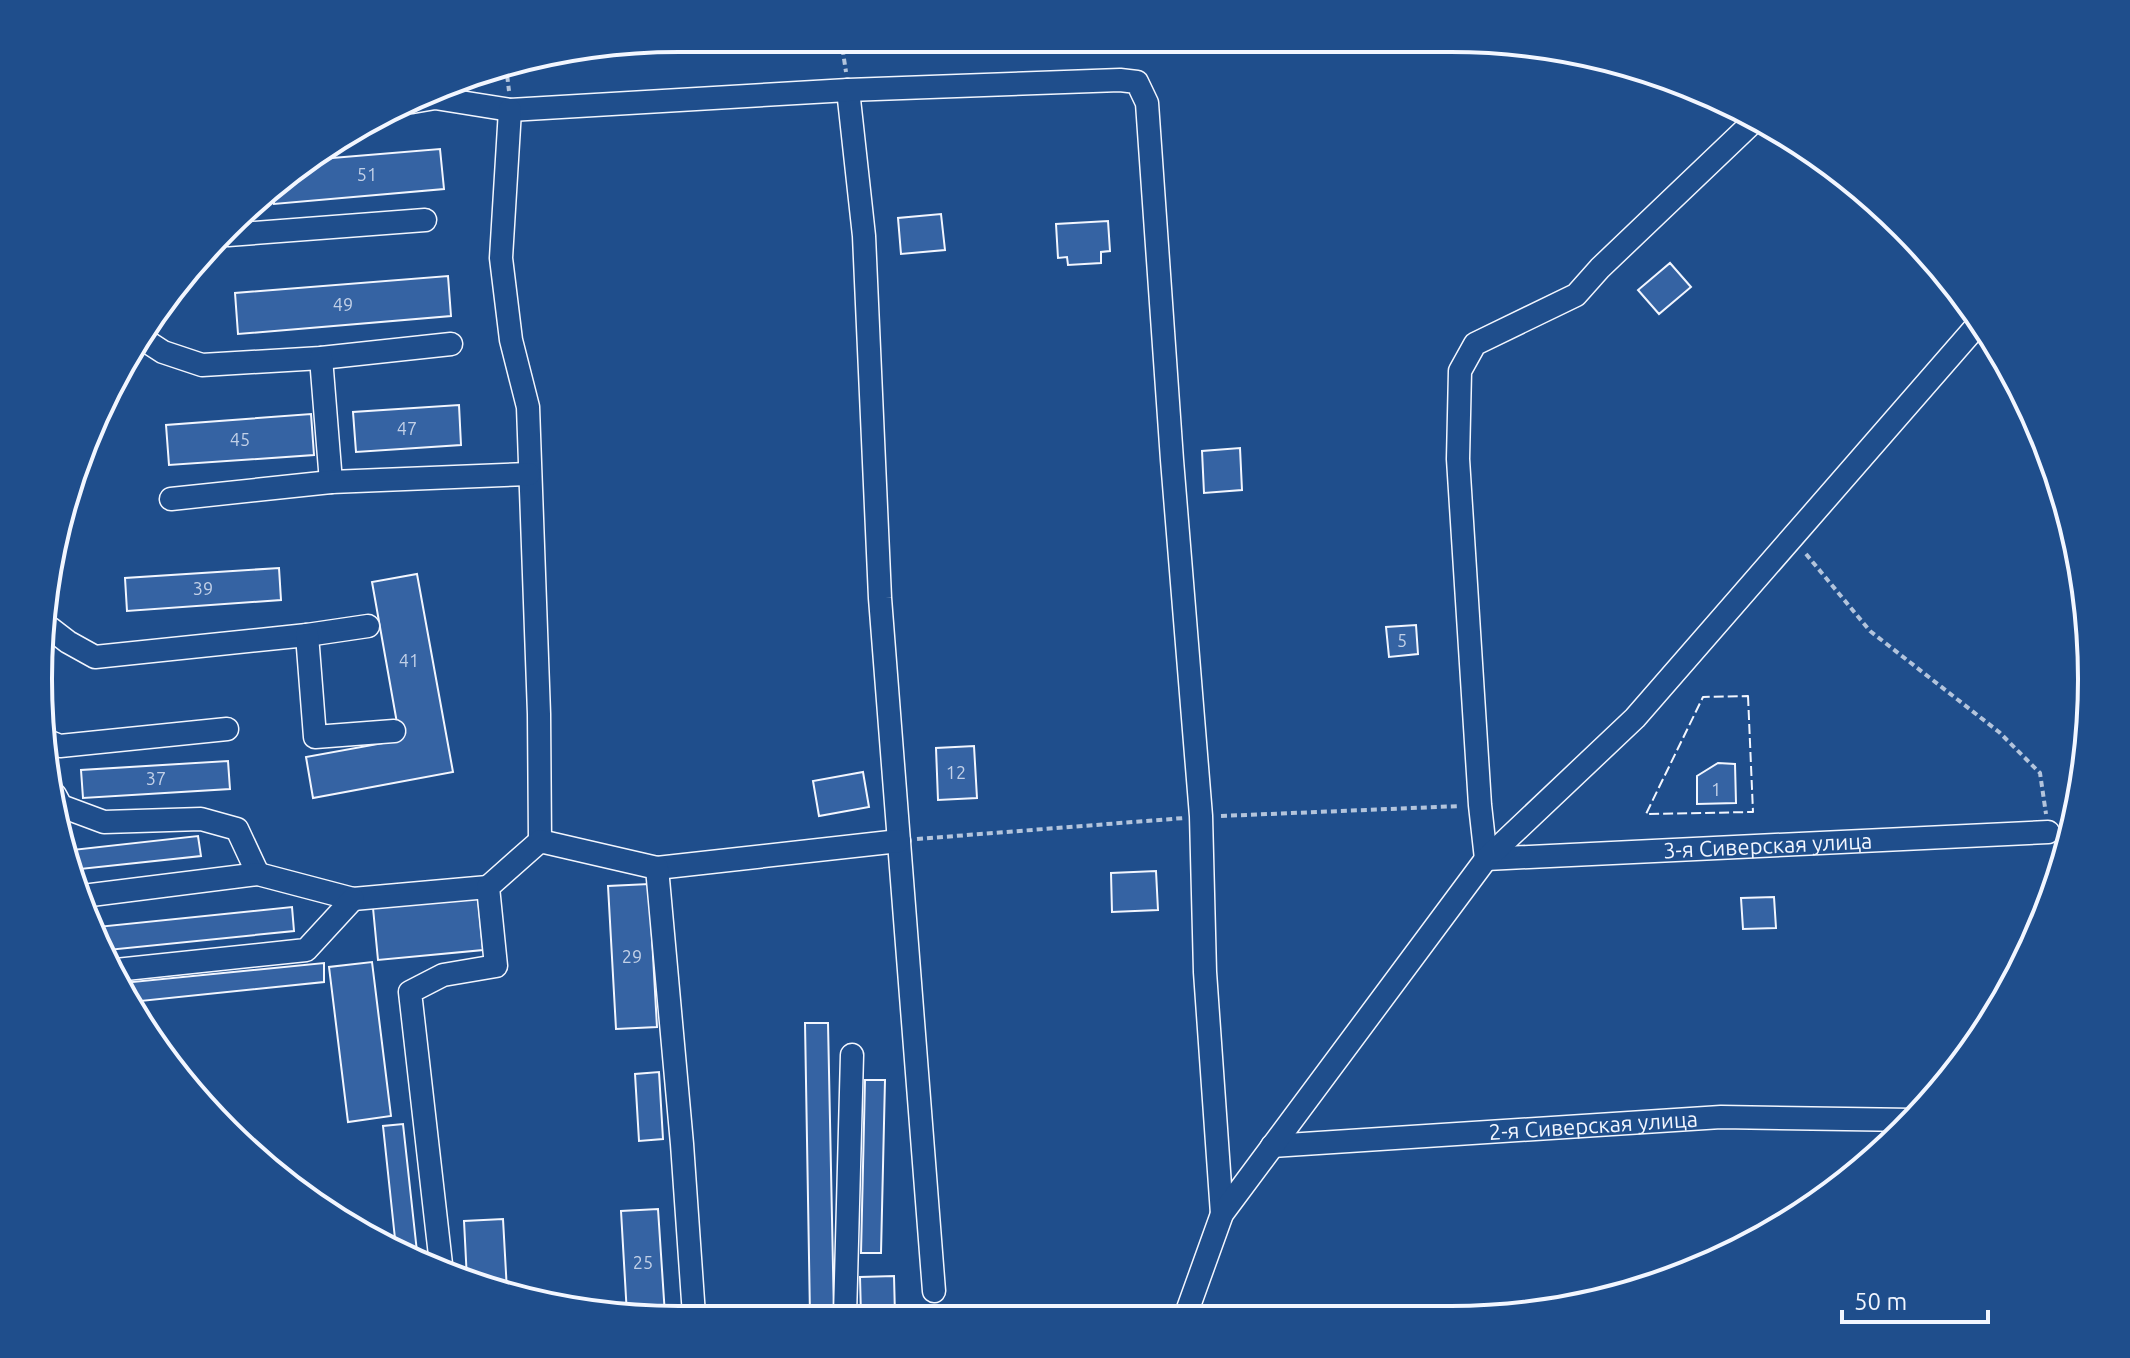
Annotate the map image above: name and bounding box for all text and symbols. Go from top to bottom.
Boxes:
house number: 51 [357,164,377,184]
house number: 49 [333,294,353,314]
house number: 47 [397,418,417,438]
house number: 45 [230,429,250,449]
house number: 39 [193,578,213,598]
house number: 5 [1397,630,1407,650]
house number: 41 [399,650,419,670]
house number: 12 [946,762,966,782]
house number: 37 [146,768,166,788]
house number: 1 [1711,779,1721,799]
street label: 3-я Сиверская улица [1662,827,1873,862]
house number: 29 [622,946,642,966]
street label: 2-я Сиверская улица [1488,1106,1699,1144]
house number: 25 [633,1252,653,1272]
scale bar [1842,1274,1988,1324]
text: 50 m [1854,1288,1907,1315]

